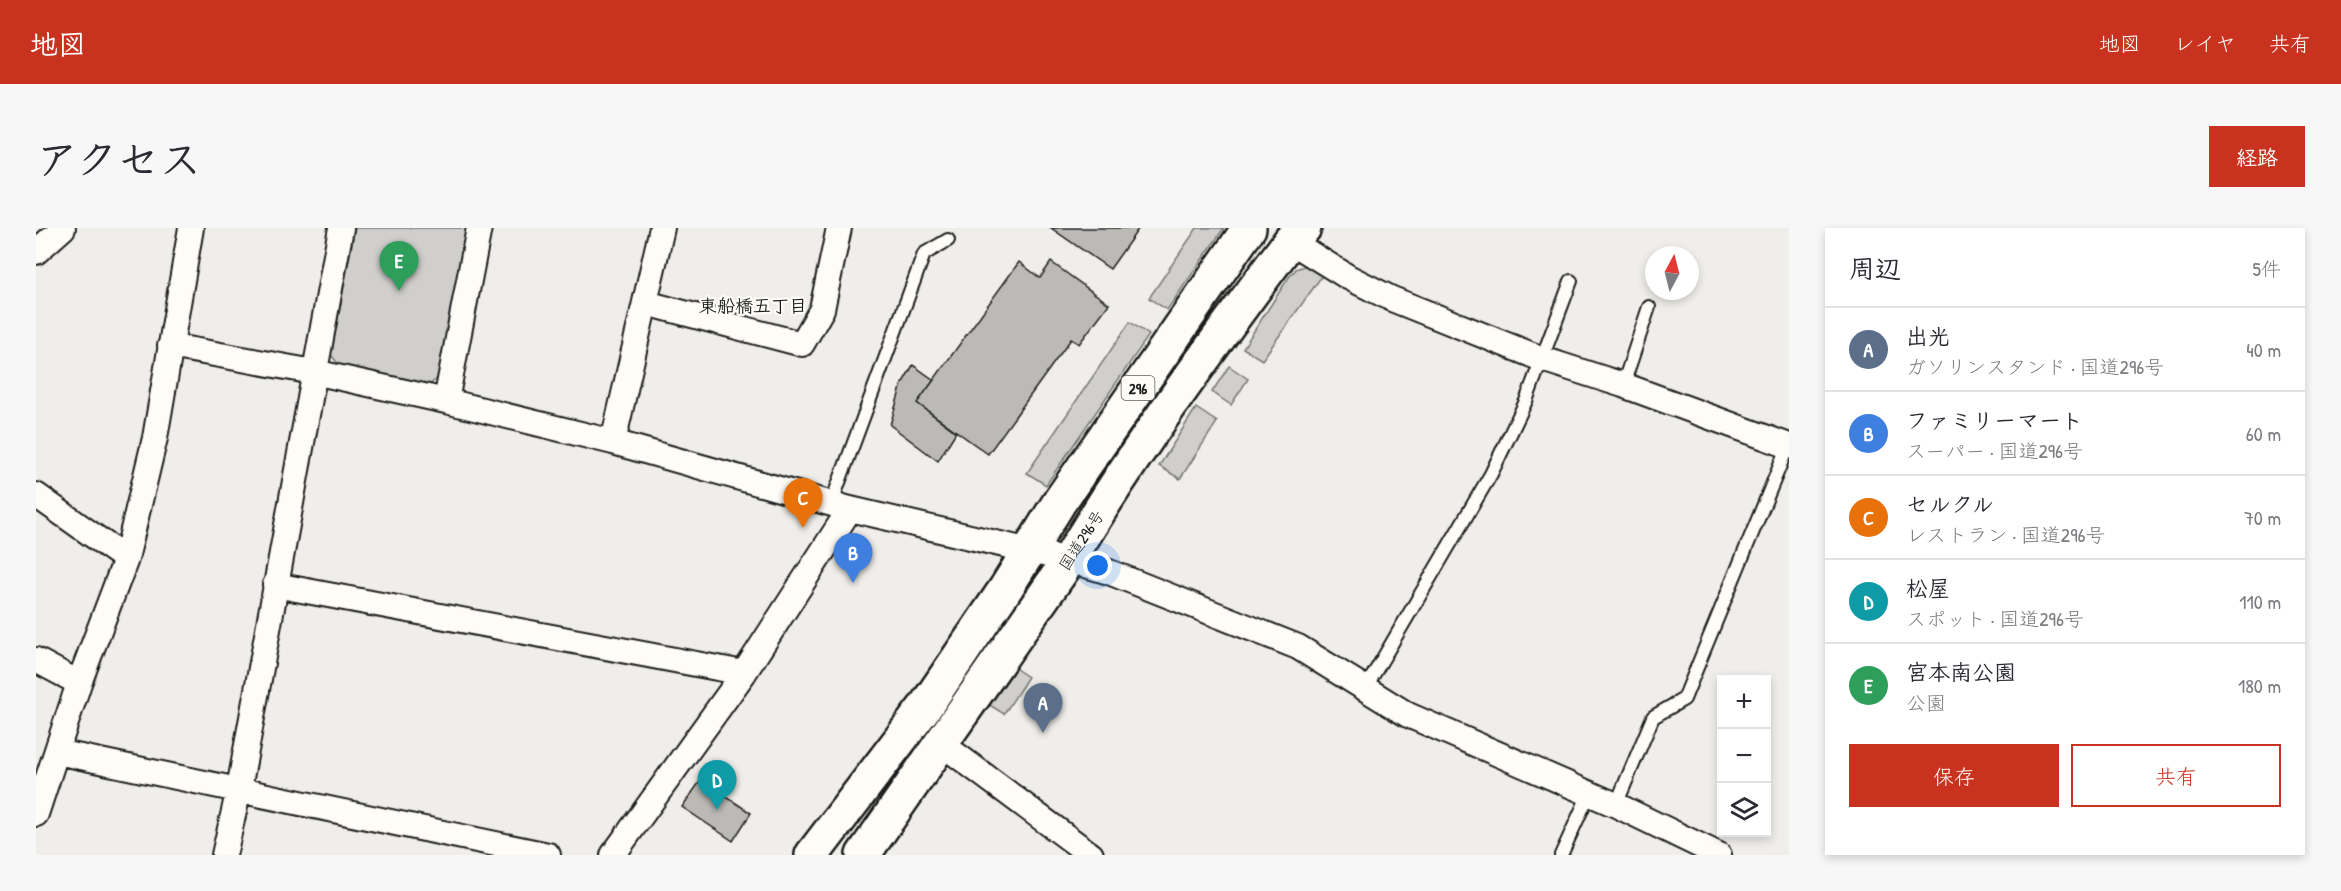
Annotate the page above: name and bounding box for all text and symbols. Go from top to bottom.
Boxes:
text: 地図 [30,25,86,63]
text: 地図 [2099,29,2141,58]
text: レイヤ [2174,29,2236,58]
text: 共有 [2269,29,2311,58]
button: 経路 [2209,126,2305,187]
text: アクセス [36,130,201,187]
pin: E [380,242,418,291]
north arrow [1645,246,1699,300]
text: 周辺 [1849,251,1901,286]
text: 5件 [2253,255,2281,282]
district label: 東船橋五丁目 [699,293,807,318]
text: 出光 [1906,321,1950,351]
text: A [1864,336,1873,363]
text: 40 m [2246,336,2281,363]
text: ガソリンスタンド · 国道296号 [1906,353,2164,380]
road number: 296 [1122,376,1154,400]
text: ファミリーマート [1906,405,2083,435]
text: B [1863,420,1874,447]
text: 60 m [2246,420,2281,447]
text: スーパー · 国道296号 [1906,437,2083,464]
pin: C [784,478,822,528]
text: セルクル [1906,489,1994,519]
text: C [1863,504,1874,531]
text: 70 m [2244,504,2281,531]
street label: 国道296号 [1053,506,1109,574]
text: レストラン · 国道296号 [1906,521,2105,548]
pin: B [834,534,872,583]
your location [1083,551,1112,580]
text: 松屋 [1906,573,1950,603]
text: D [1864,588,1873,615]
text: 110 m [2239,588,2281,615]
text: スポット · 国道296号 [1906,605,2084,632]
text: 宮本南公園 [1906,657,2016,687]
text: E [1864,672,1873,699]
text: 180 m [2238,672,2281,699]
map controls [1717,675,1771,837]
button: + [1717,675,1771,729]
pin: A [1024,684,1062,733]
text: 公園 [1906,689,1946,716]
button: − [1717,729,1771,783]
button: 保存 [1849,744,2059,807]
button: 共有 [2071,744,2281,807]
pin: D [698,760,736,810]
button: layers [1717,783,1771,837]

